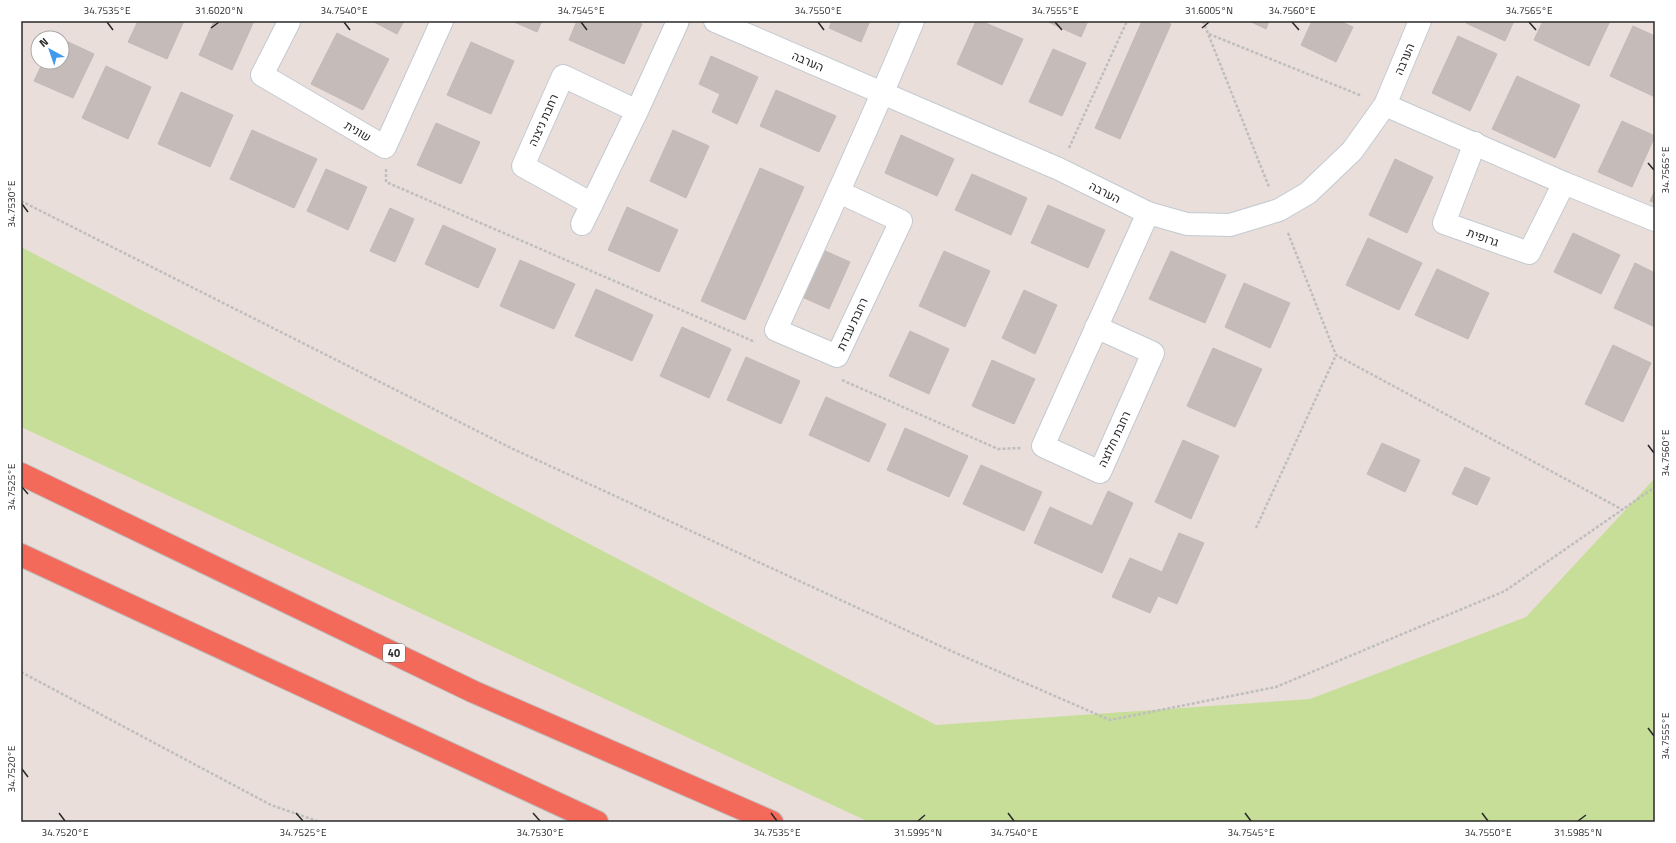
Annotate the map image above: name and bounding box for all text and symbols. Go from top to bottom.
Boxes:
text: 34.7535°E [84,3,131,18]
text: 31.6020°N [195,3,243,18]
text: 34.7540°E [321,3,368,18]
text: 34.7545°E [558,3,605,18]
text: 34.7550°E [795,3,842,18]
text: 34.7555°E [1032,3,1079,18]
text: 31.6005°N [1185,3,1233,18]
text: 34.7560°E [1269,3,1316,18]
text: 34.7565°E [1506,3,1553,18]
north arrow [30,30,70,70]
text: N [36,34,52,51]
street label: הערבה [1389,40,1419,78]
street label: הערבה [789,46,827,76]
street label: רחבת ניצנה [523,91,563,149]
street label: שונית [341,116,375,146]
text: 34.7565°E [1658,146,1673,193]
street label: הערבה [1086,176,1124,208]
text: 34.7530°E [4,180,19,227]
street label: גרופית [1464,222,1502,252]
street label: רחבת עבדת [831,294,873,354]
street label: רחבת חלוצה [1093,408,1135,470]
text: 34.7560°E [1658,429,1673,476]
text: 34.7525°E [4,463,19,510]
road number: 40 [383,644,405,662]
text: 34.7555°E [1658,712,1673,759]
text: 34.7520°E [4,745,19,792]
text: 34.7520°E [42,825,89,840]
text: 34.7525°E [280,825,327,840]
text: 34.7530°E [517,825,564,840]
text: 34.7535°E [754,825,801,840]
text: 31.5995°N [894,825,942,840]
text: 34.7540°E [991,825,1038,840]
text: 34.7545°E [1228,825,1275,840]
text: 34.7550°E [1465,825,1512,840]
text: 31.5985°N [1554,825,1602,840]

